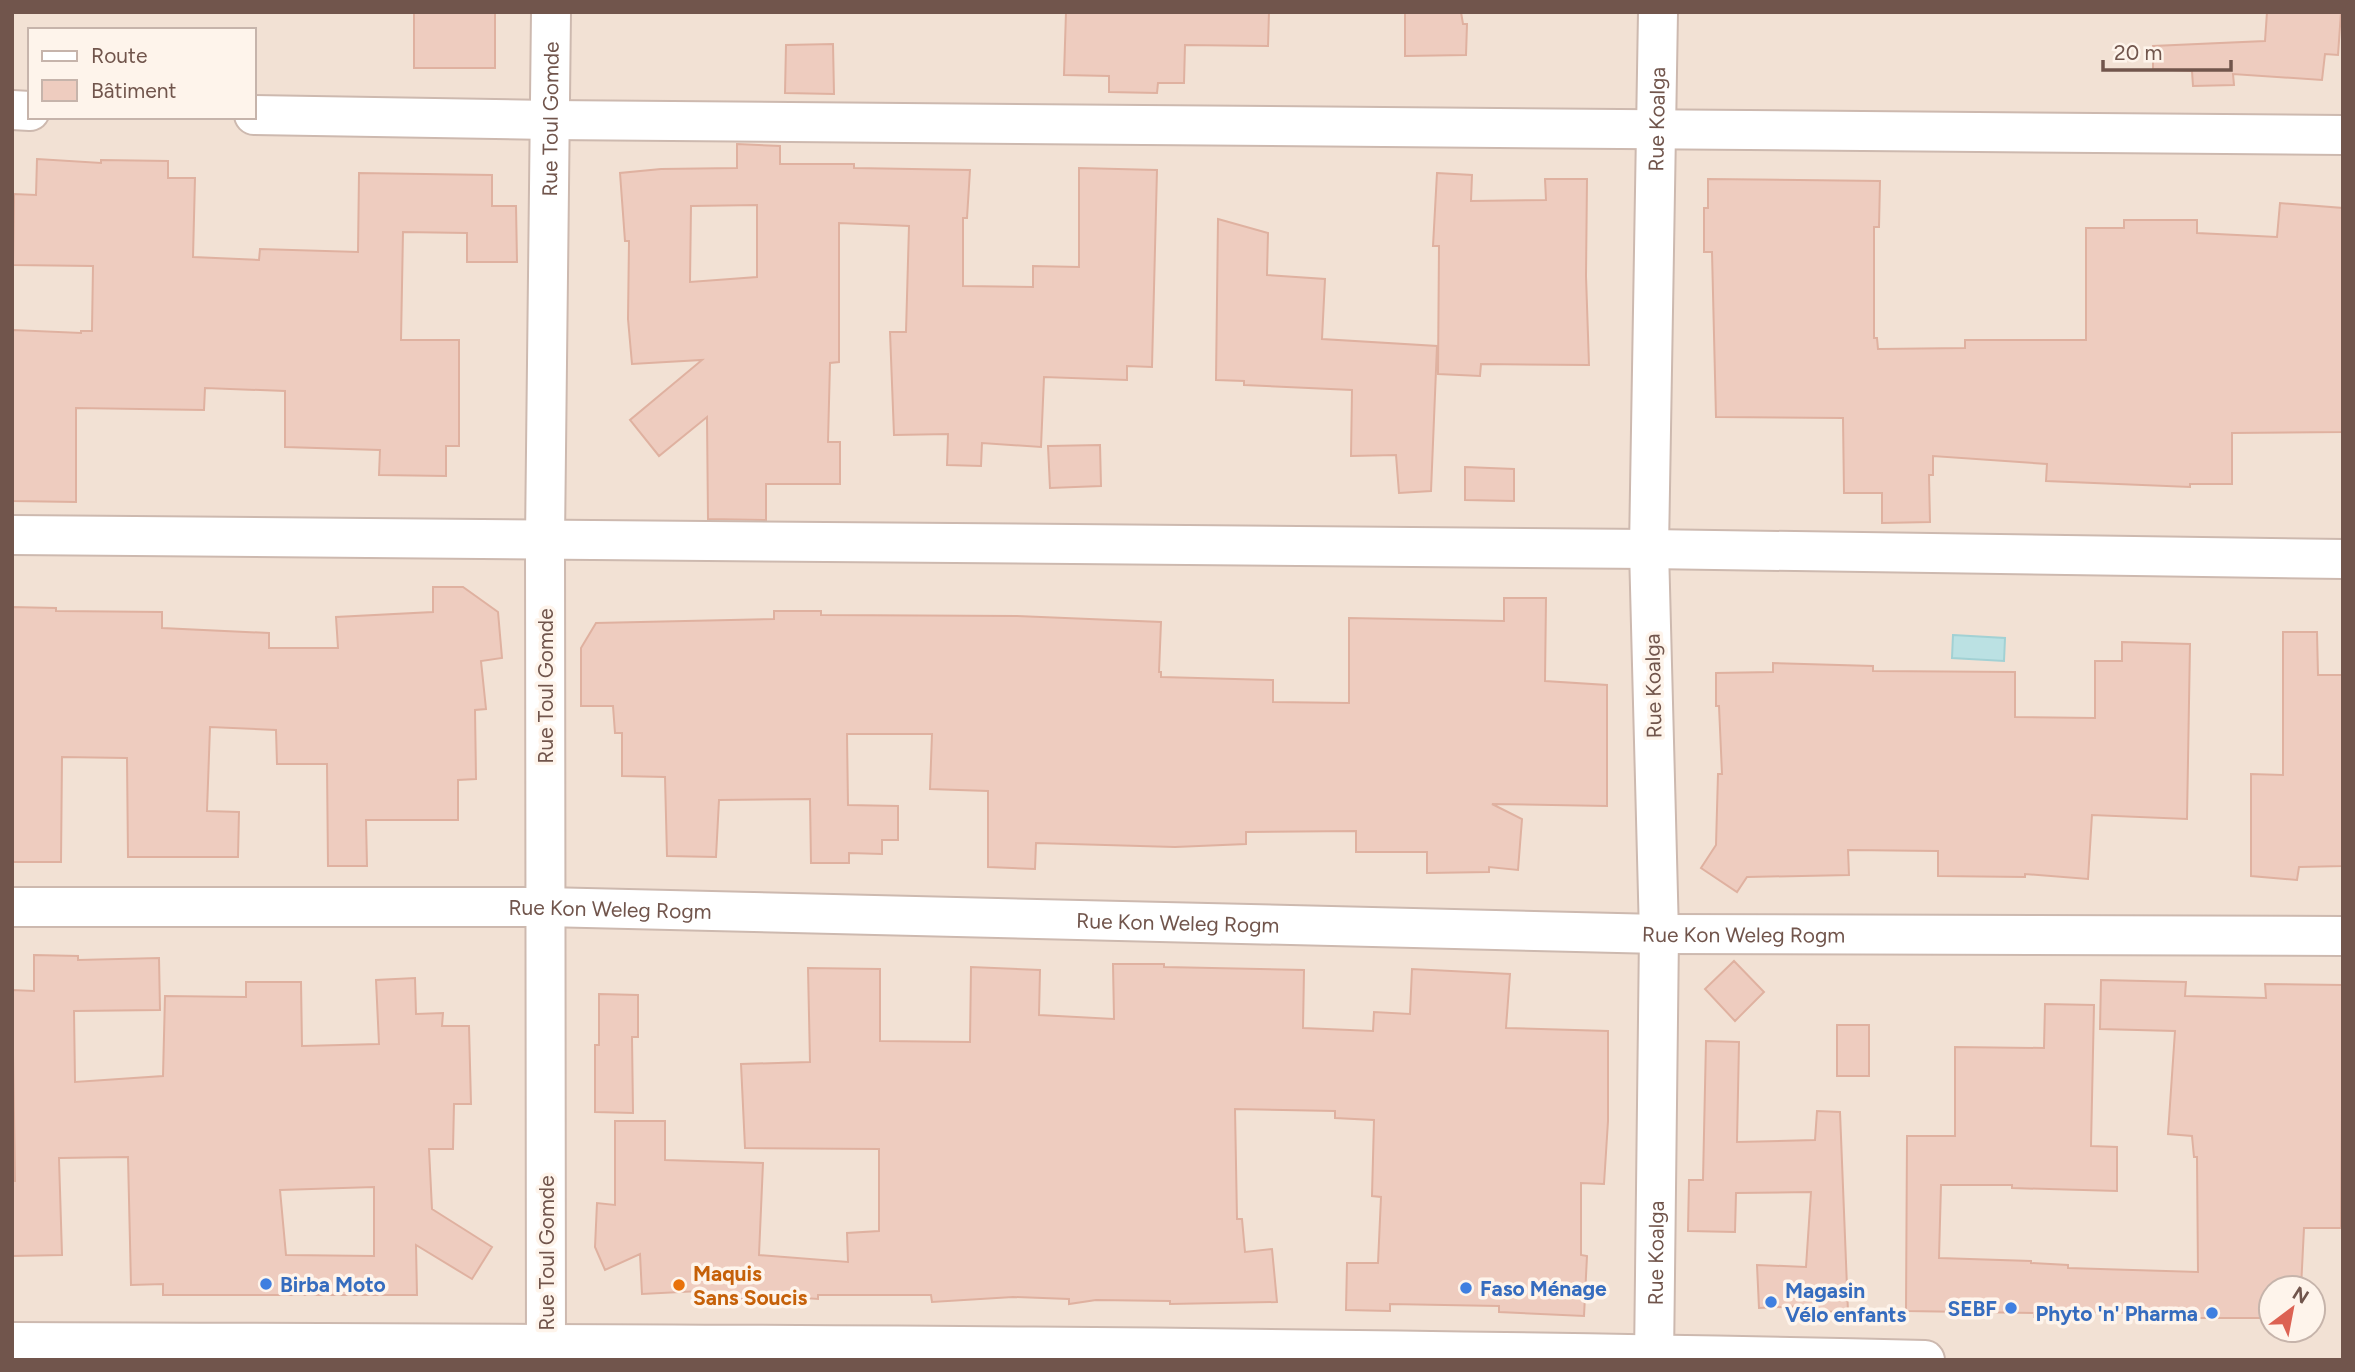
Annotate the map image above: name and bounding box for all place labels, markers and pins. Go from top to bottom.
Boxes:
place label: Maquis Sans Soucis [693,1261,807,1310]
place label: Birba Moto [280,1272,386,1297]
marker: Birba Moto [258,1276,274,1292]
place label: Faso Ménage [1480,1276,1607,1301]
marker: Maquis Sans Soucis [671,1277,687,1293]
place label: Magasin Vélo enfants [1785,1278,1907,1327]
marker: Faso Ménage [1458,1280,1474,1296]
marker: Magasin Vélo enfants [1763,1294,1779,1310]
place label: SEBF [1947,1296,1997,1321]
marker: SEBF [2003,1300,2019,1316]
place label: Phyto 'n' Pharma [2036,1301,2198,1326]
marker: Phyto 'n' Pharma [2204,1305,2220,1321]

